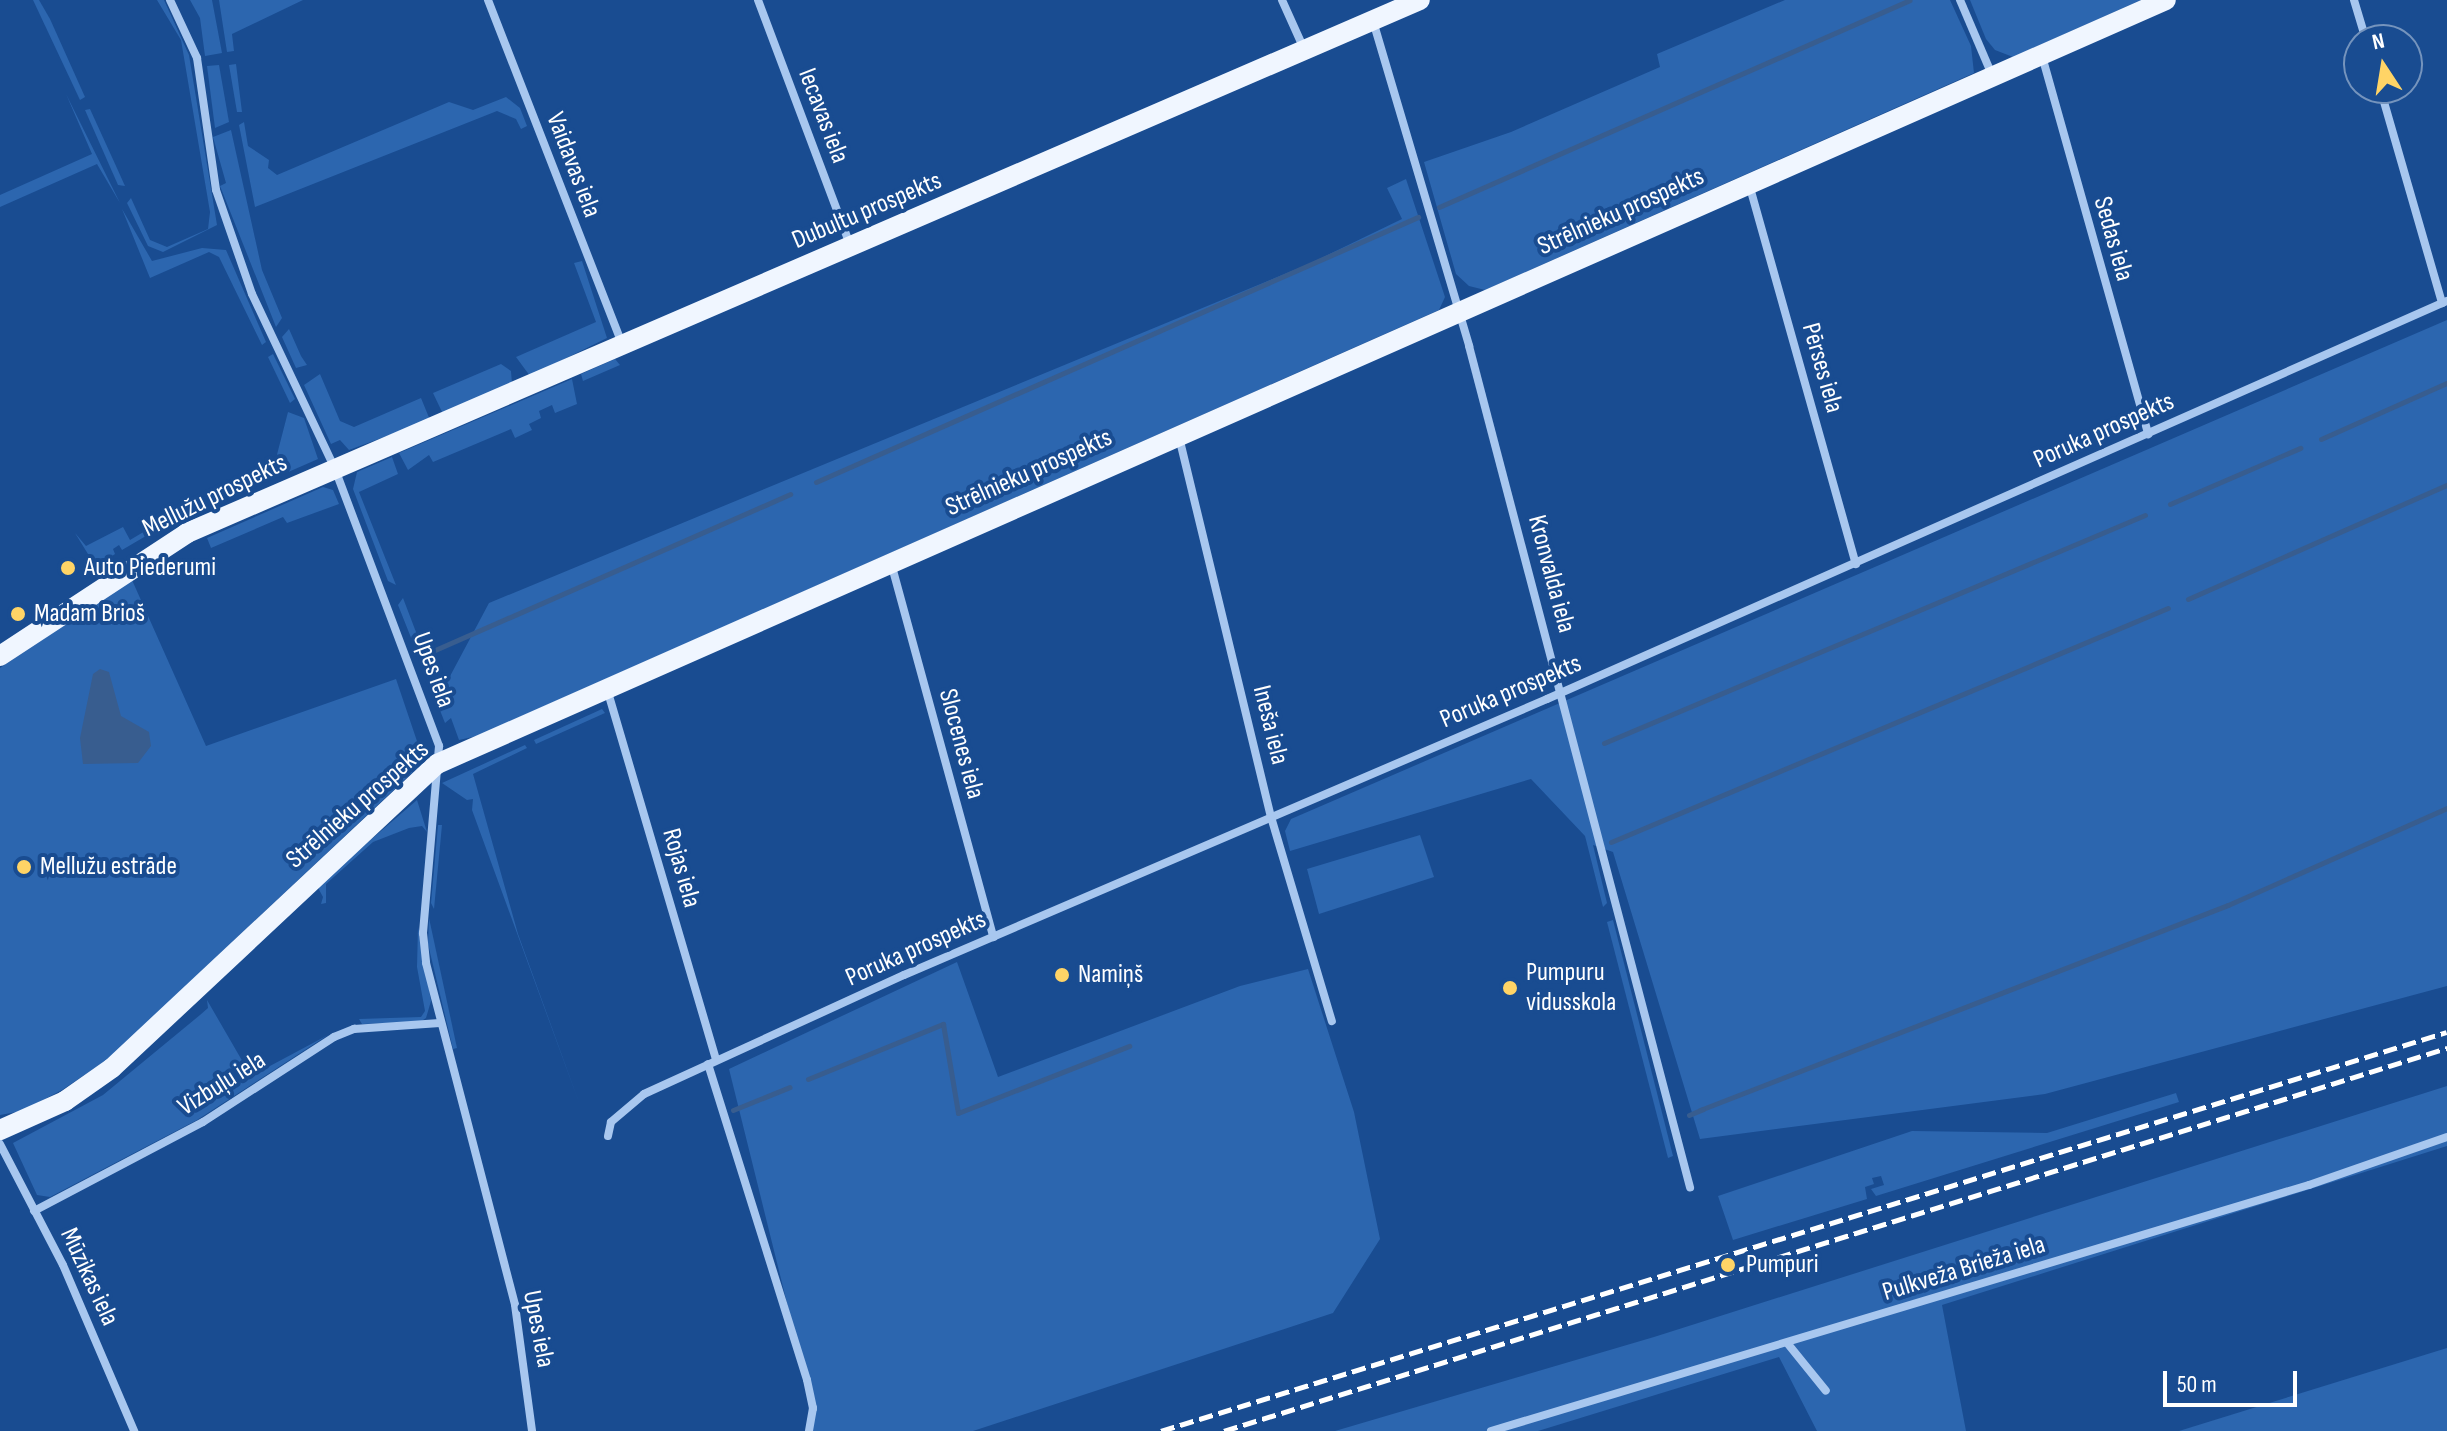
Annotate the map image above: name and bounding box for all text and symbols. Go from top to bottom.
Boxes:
north arrow [2343,24,2423,104]
text: N [2370,28,2387,56]
street label: Iecavas iela [791,64,855,168]
street label: Vaidavas iela [539,108,607,222]
street label: Strēlnieku prospekts [1533,161,1709,263]
street label: Dubultu prospekts [788,166,946,256]
street label: Sedas iela [2086,193,2140,285]
street label: Pērses iela [1794,320,1850,416]
street label: Poruka prospekts [2029,386,2179,476]
street label: Strēlnieku prospekts [941,422,1117,524]
street label: Mellužu prospekts [138,448,292,544]
street label: Kronvalda iela [1520,512,1582,636]
place label: Auto Piederumi [84,552,216,584]
marker: Auto Piederumi [59,559,77,577]
place label: Madam Brioš [34,598,145,630]
marker: Madam Brioš [9,605,27,623]
street label: Upes iela [405,628,461,712]
street label: Poruka prospekts [1436,648,1586,736]
street label: Ineša iela [1245,682,1295,768]
street label: Slocenes iela [931,686,991,802]
street label: Strēlnieku prospekts [280,735,436,875]
street label: Rojas iela [655,825,707,911]
place label: Mellužu estrāde [40,851,177,883]
marker: Mellužu estrāde [15,858,33,876]
street label: Poruka prospekts [841,904,991,994]
place label: Pumpuru vidusskola [1526,957,1616,1018]
place label: Namiņš [1078,959,1143,991]
marker: Namiņš [1053,966,1071,984]
marker: Pumpuru vidusskola [1501,979,1519,997]
street label: Vizbuļu iela [172,1045,272,1123]
street label: Mūzikas iela [53,1223,125,1331]
street label: Pulkveža Brieža iela [1879,1229,2049,1309]
place label: Pumpuri [1746,1249,1818,1281]
marker: Pumpuri [1717,1254,1739,1276]
street label: Upes iela [515,1288,561,1370]
scale bar [2167,1355,2301,1405]
text: 50 m [2177,1370,2217,1399]

